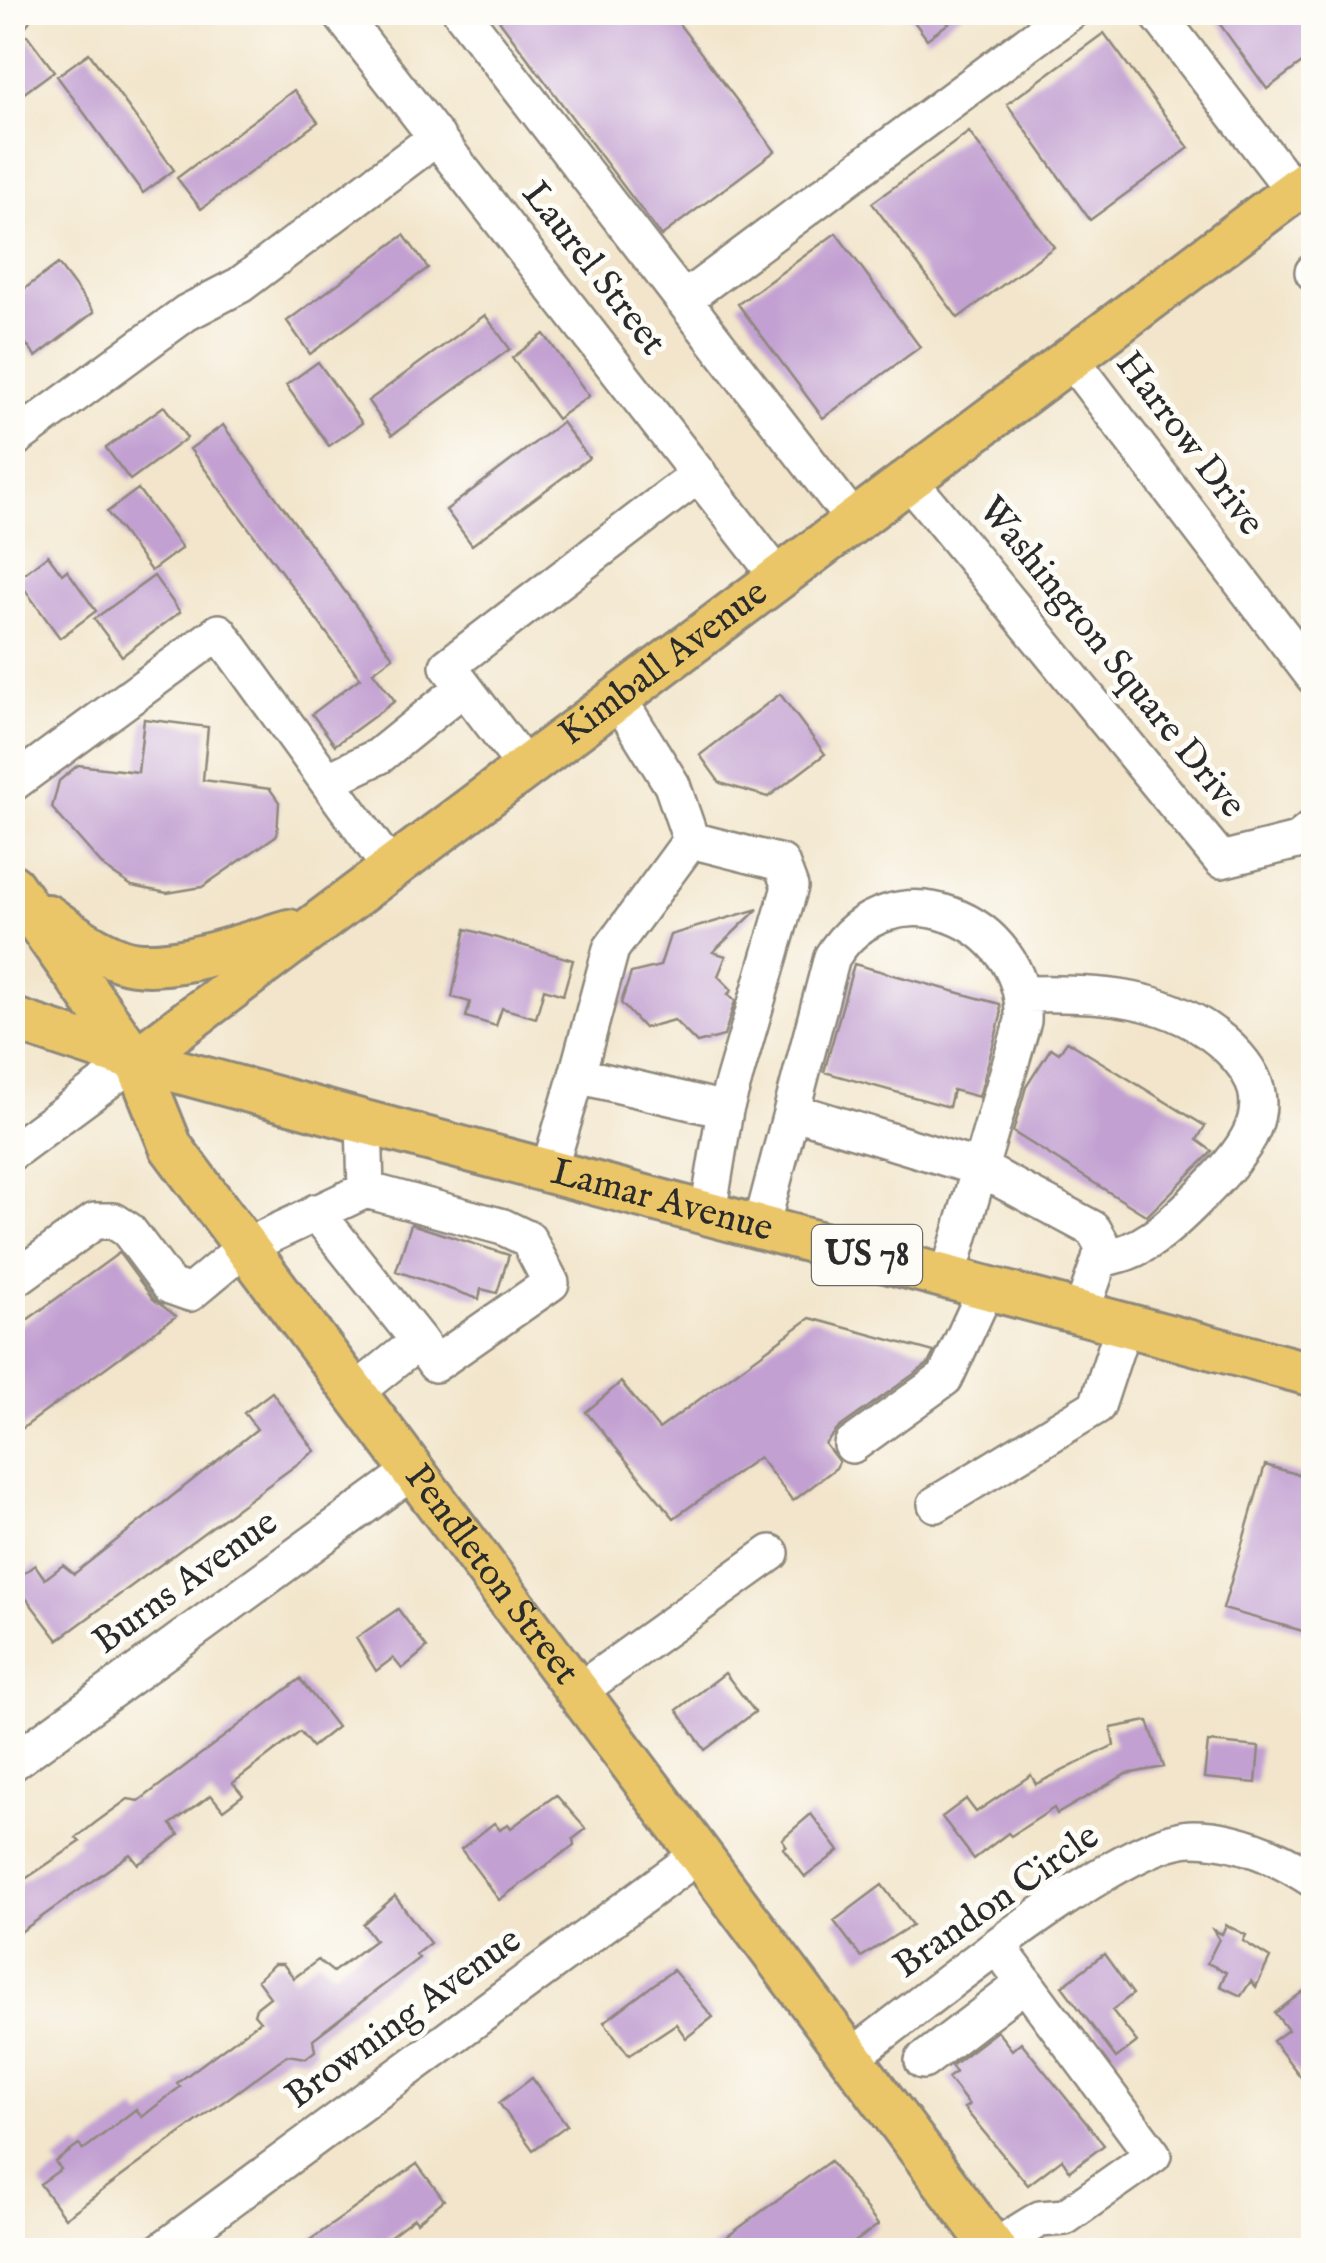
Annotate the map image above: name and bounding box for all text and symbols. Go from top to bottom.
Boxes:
street label: Laurel Street [510,172,676,366]
street label: Harrow Drive [1104,342,1274,546]
street label: Washington Square Drive [967,488,1255,828]
street label: Kimball Avenue [550,570,778,758]
street label: Lamar Avenue [546,1149,778,1254]
road number: US 78 [812,1225,922,1285]
street label: Pendleton Street [393,1455,589,1695]
street label: Burns Avenue [84,1500,288,1666]
street label: Brandon Circle [885,1814,1109,1990]
street label: Browning Avenue [277,1917,531,2121]

